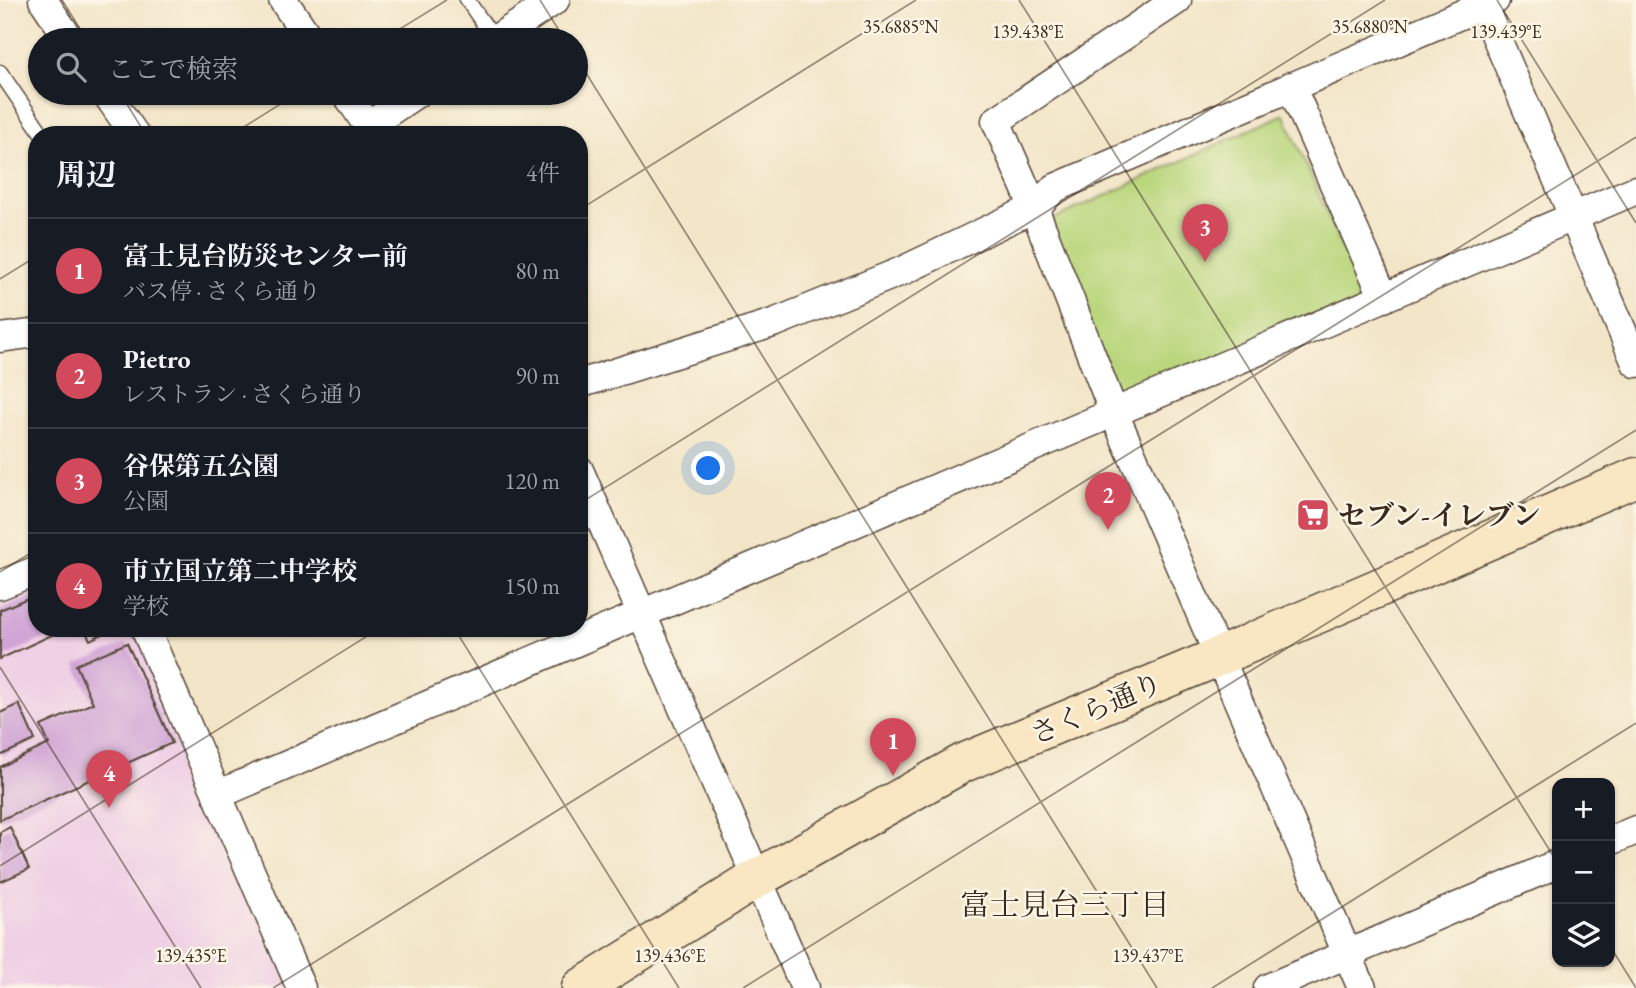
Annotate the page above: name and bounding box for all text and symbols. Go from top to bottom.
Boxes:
text: 35.6885°N [863,15,939,38]
text: 35.6880°N [1332,15,1408,38]
text: 139.438°E [992,20,1064,43]
text: 139.439°E [1470,20,1542,43]
search box [28,28,588,105]
icon: search [52,48,90,86]
text: ここで検索 [108,52,238,86]
text: 周辺 [56,155,116,194]
text: 4件 [526,158,560,188]
pin: 3 [1182,204,1228,262]
text: 富士見台防災センター前 [123,239,408,273]
text: 1 [73,256,85,286]
text: 80 m [515,256,560,286]
text: バス停 · さくら通り [123,276,321,306]
text: Pietro [123,342,191,376]
text: 2 [73,361,85,391]
text: 90 m [515,361,560,391]
text: レストラン · さくら通り [123,379,366,409]
text: 谷保第五公園 [123,449,279,483]
your location [691,451,725,485]
text: 3 [73,466,85,496]
text: 120 m [504,466,560,496]
pin: 2 [1085,472,1131,530]
text: 公園 [123,486,169,516]
supermarket icon: セブン-イレブン [1294,496,1332,534]
place label: セブン-イレブン [1338,497,1541,533]
text: 市立国立第二中学校 [123,554,357,588]
text: 4 [73,571,85,601]
text: 150 m [504,571,560,601]
text: 学校 [123,591,169,621]
street label: さくら通り [1025,664,1167,752]
pin: 1 [870,718,916,776]
pin: 4 [86,750,132,808]
map controls [1552,778,1615,967]
button: + [1552,778,1615,841]
button: − [1552,841,1615,904]
district label: 富士見台三丁目 [960,885,1170,924]
button: layers [1552,904,1615,967]
text: 139.435°E [155,944,227,967]
text: 139.436°E [634,944,706,967]
text: 139.437°E [1112,944,1184,967]

